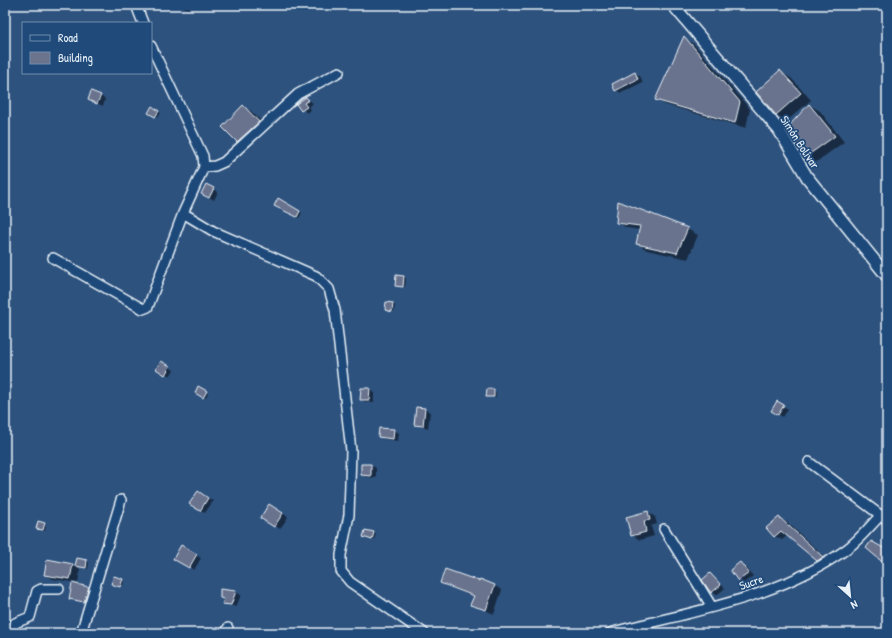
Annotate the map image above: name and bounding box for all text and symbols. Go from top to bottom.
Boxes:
legend [22,22,152,74]
text: Road [58,29,78,46]
text: Building [58,49,93,66]
street label: Simón Bolívar [776,112,824,172]
street label: Sucre [737,570,765,594]
north arrow [830,576,870,616]
text: N [849,597,860,613]

